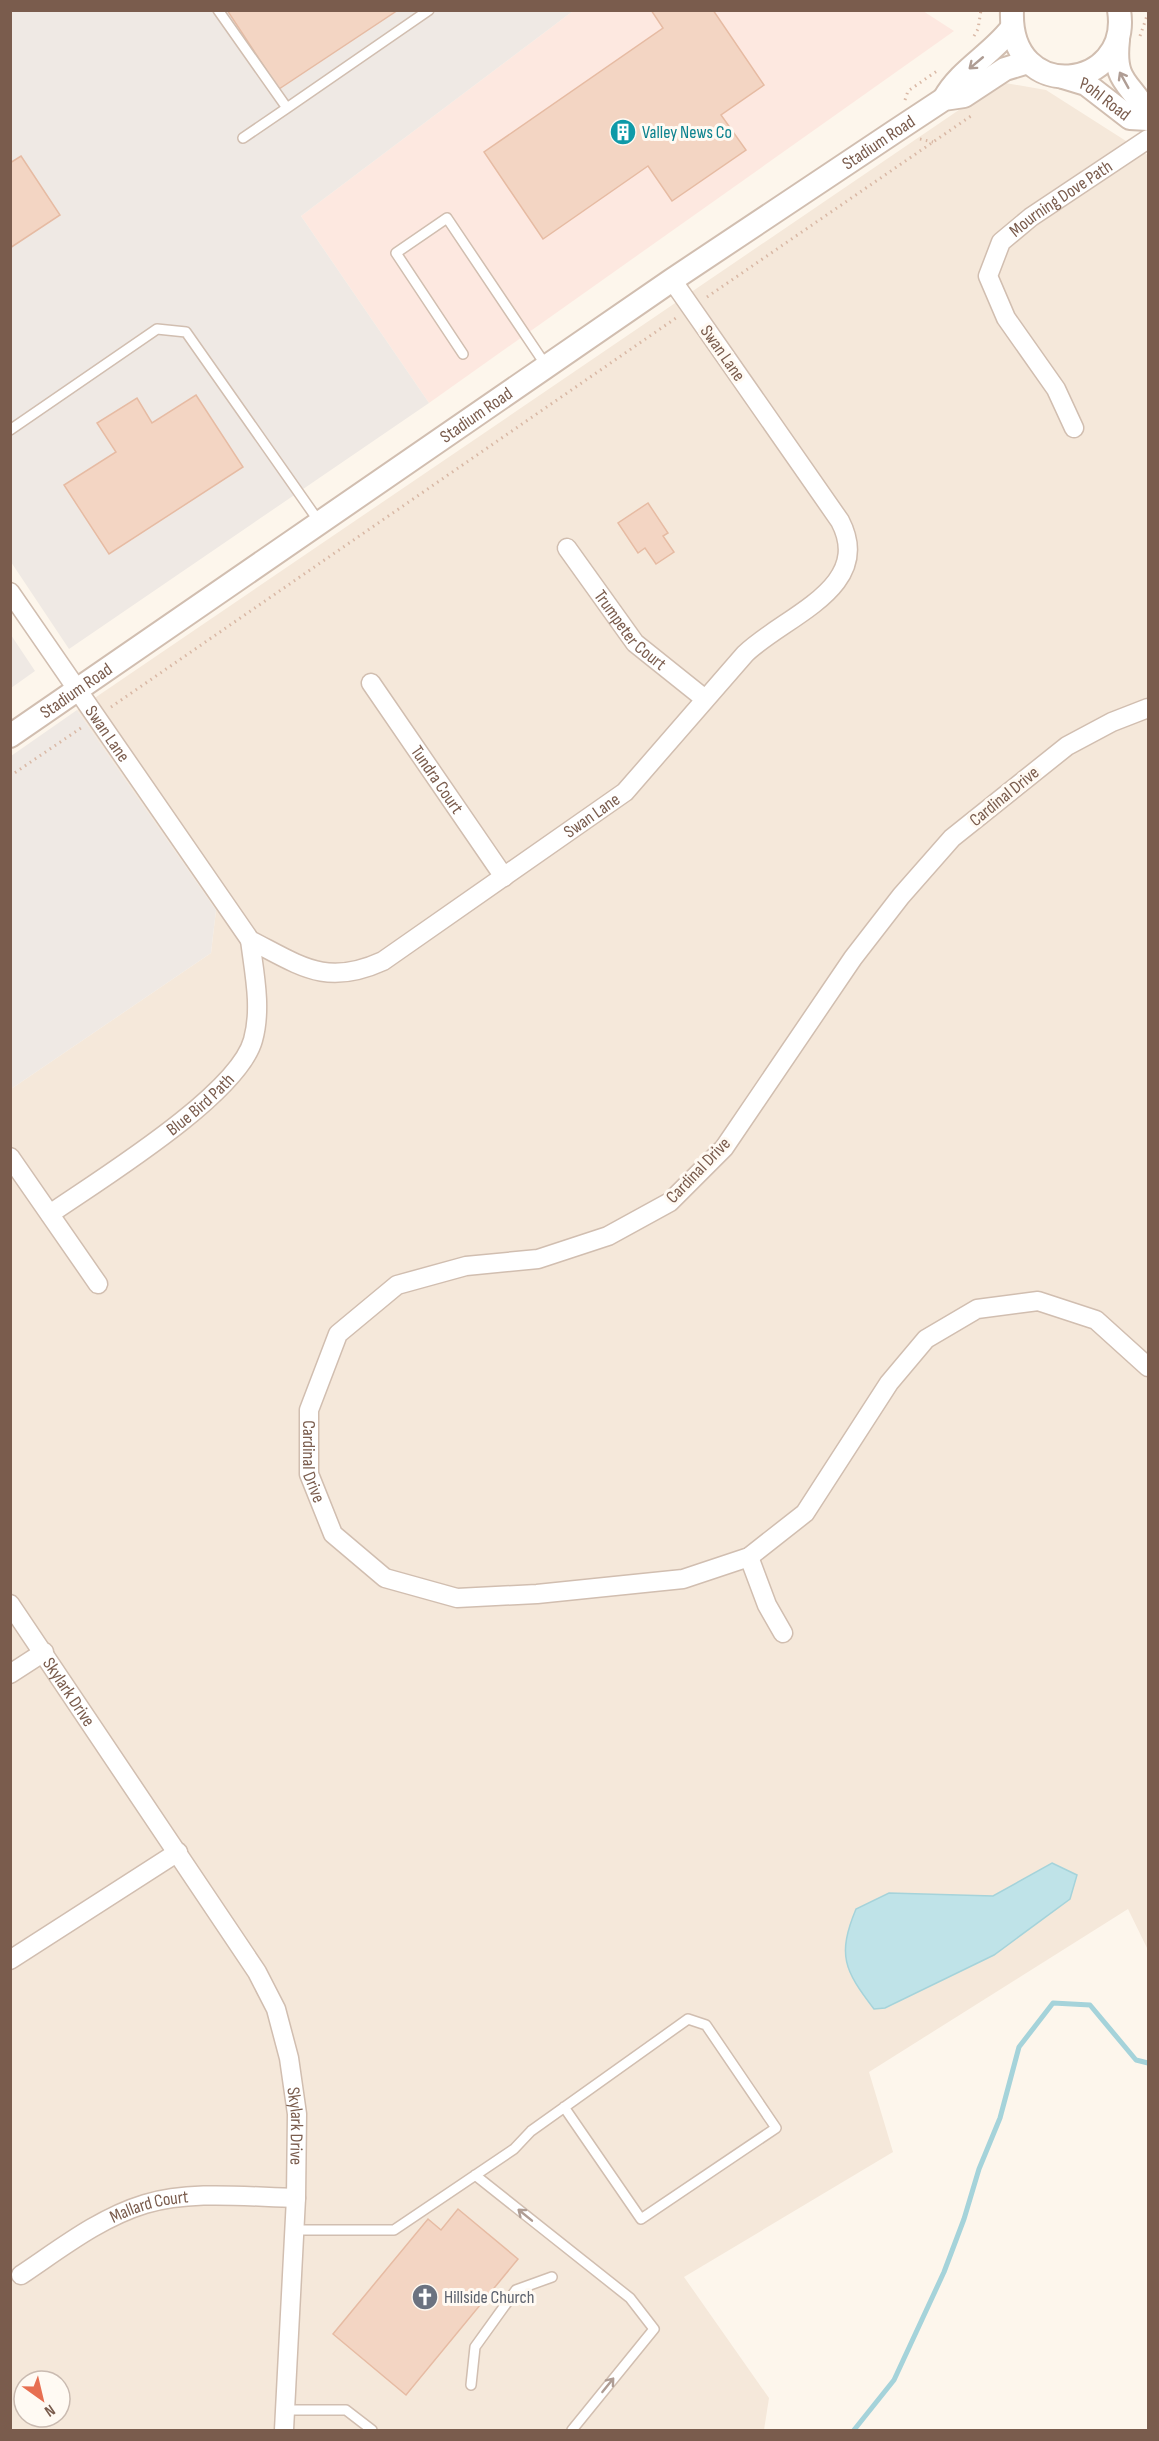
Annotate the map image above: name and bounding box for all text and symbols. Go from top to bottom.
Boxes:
one-way arrow [969,56,984,70]
one-way arrow [1118,72,1130,89]
street label: Pohl Road [1077,73,1134,125]
street label: Stadium Road [838,111,919,175]
building icon: Valley News Co [608,117,638,147]
place label: Valley News Co [642,122,732,143]
street label: Mourning Dove Path [1005,156,1116,242]
street label: Swan Lane [696,321,749,385]
street label: Stadium Road [436,383,517,448]
street label: Trumpeter Court [589,586,671,675]
street label: Stadium Road [36,659,116,723]
street label: Swan Lane [81,702,134,766]
street label: Tundra Court [406,742,468,818]
street label: Cardinal Drive [965,762,1043,831]
street label: Swan Lane [560,789,624,843]
street label: Blue Bird Path [162,1069,239,1140]
street label: Cardinal Drive [662,1133,735,1208]
street label: Cardinal Drive [298,1420,329,1506]
street label: Skylark Drive [38,1654,99,1731]
street label: Skylark Drive [282,2086,307,2165]
street label: Mallard Court [106,2186,190,2228]
one-way arrow [517,2209,533,2222]
church icon: Hillside Church [410,2282,440,2312]
place label: Hillside Church [444,2287,534,2308]
north arrow [12,2369,72,2429]
one-way arrow [602,2377,615,2393]
text: N [41,2400,58,2420]

